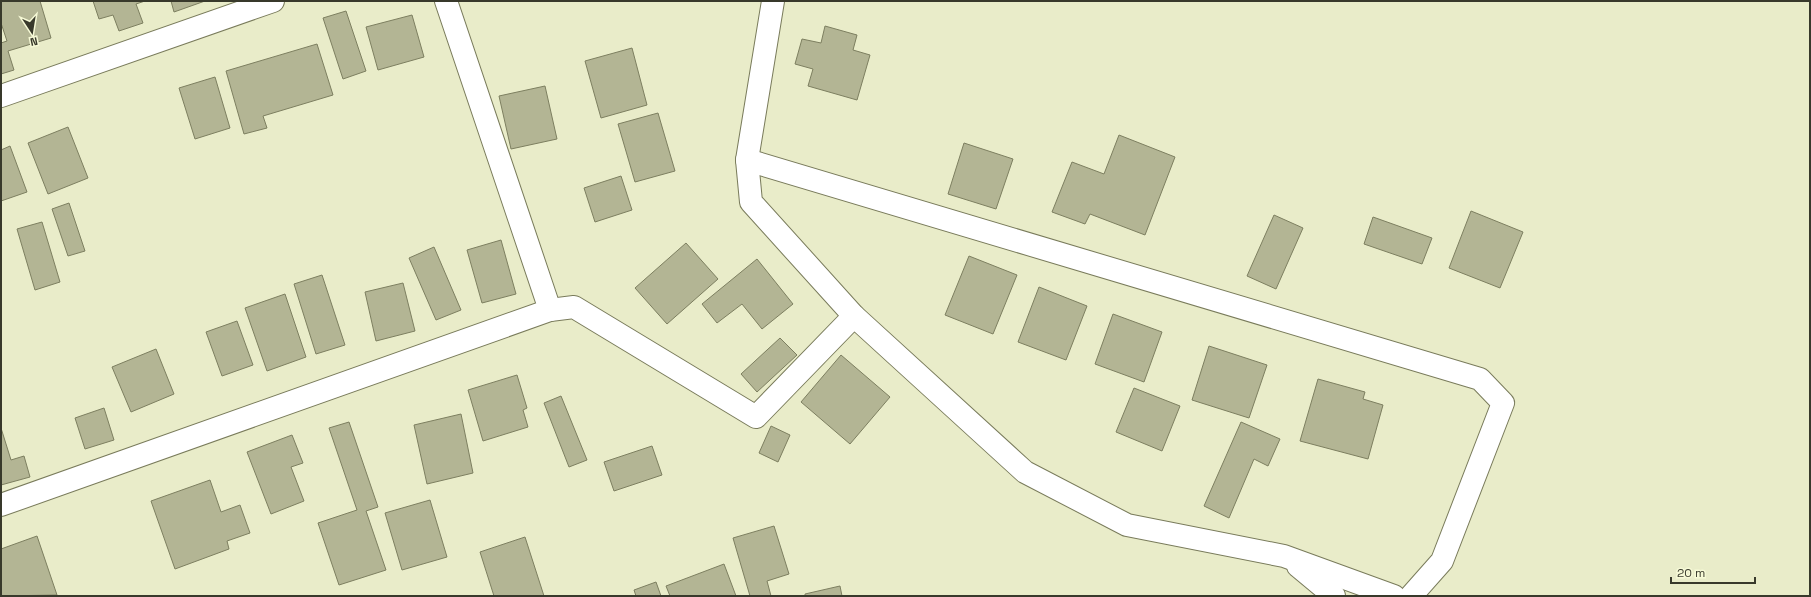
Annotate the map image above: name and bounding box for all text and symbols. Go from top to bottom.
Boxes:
north arrow [12,12,52,52]
text: N [29,34,39,49]
scale bar [1671,559,1755,585]
text: 20 m [1677,565,1705,581]

